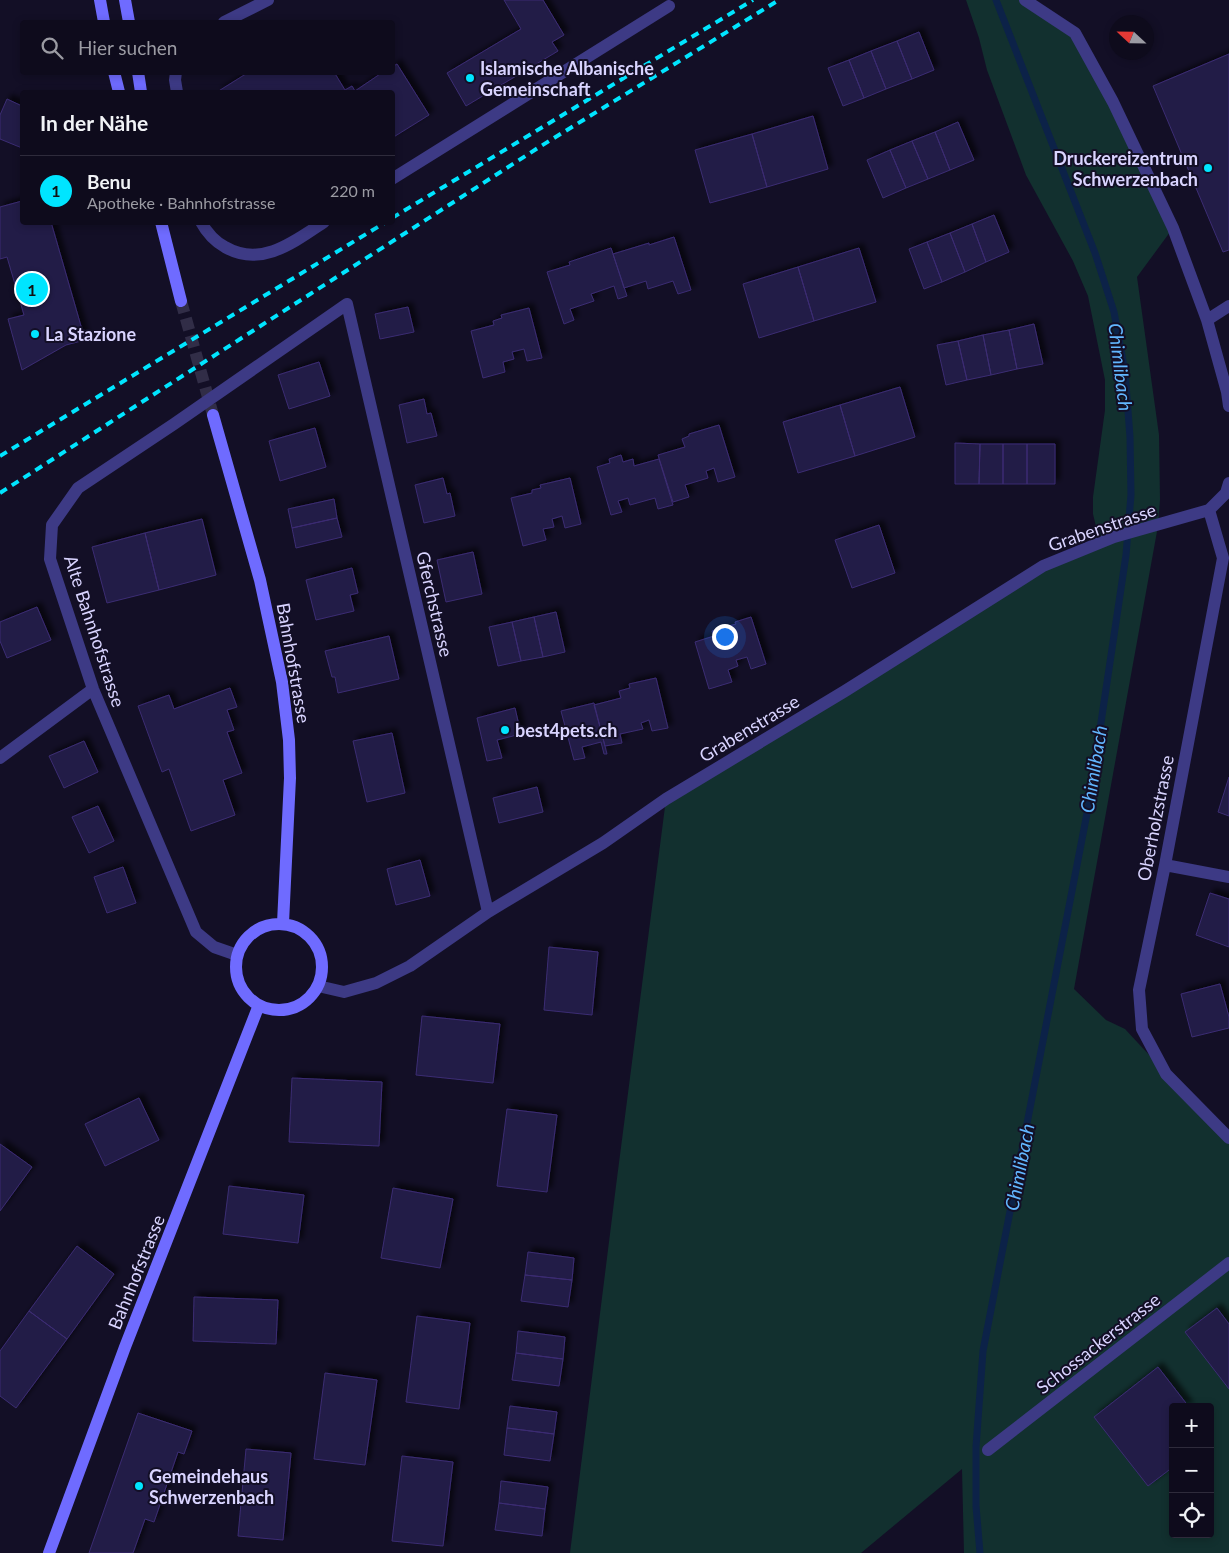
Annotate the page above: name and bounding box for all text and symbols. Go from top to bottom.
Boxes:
north arrow [1109,15,1154,60]
search box [20,20,395,75]
icon: search [38,34,66,62]
text: Hier suchen [78,36,177,59]
place label: Islamische Albanische Gemeinschaft [480,57,654,100]
marker: Islamische Albanische Gemeinschaft [464,72,476,84]
text: In der Nähe [40,110,148,135]
place label: Druckereizentrum Schwerzenbach [1053,147,1198,190]
marker: Druckereizentrum Schwerzenbach [1202,162,1214,174]
text: Benu [87,170,131,193]
text: 1 [51,181,61,200]
text: 220 m [330,181,375,200]
text: Apotheke · Bahnhofstrasse [87,193,275,212]
pin: 1 [16,270,48,308]
water label: Chimlibach [1104,322,1138,412]
place label: La Stazione [45,323,137,345]
marker: La Stazione [29,328,41,340]
street label: Grabenstrasse [1045,498,1159,556]
street label: Gferchstrasse [412,549,458,659]
street label: Alte Bahnhofstrasse [60,552,130,710]
street label: Bahnhofstrasse [273,601,315,725]
your location [712,624,738,650]
street label: Grabenstrasse [695,690,803,766]
place label: best4pets.ch [515,719,617,741]
marker: best4pets.ch [499,724,511,736]
water label: Chimlibach [1075,724,1111,814]
street label: Oberholzstrasse [1132,753,1178,883]
water label: Chimlibach [999,1121,1039,1213]
street label: Bahnhofstrasse [103,1212,169,1332]
street label: Schossackerstrasse [1032,1288,1164,1398]
map controls [1169,1403,1214,1538]
button: + [1169,1403,1214,1448]
button: − [1169,1448,1214,1493]
place label: Gemeindehaus Schwerzenbach [149,1465,274,1508]
marker: Gemeindehaus Schwerzenbach [133,1480,145,1492]
button: locate [1169,1493,1214,1538]

